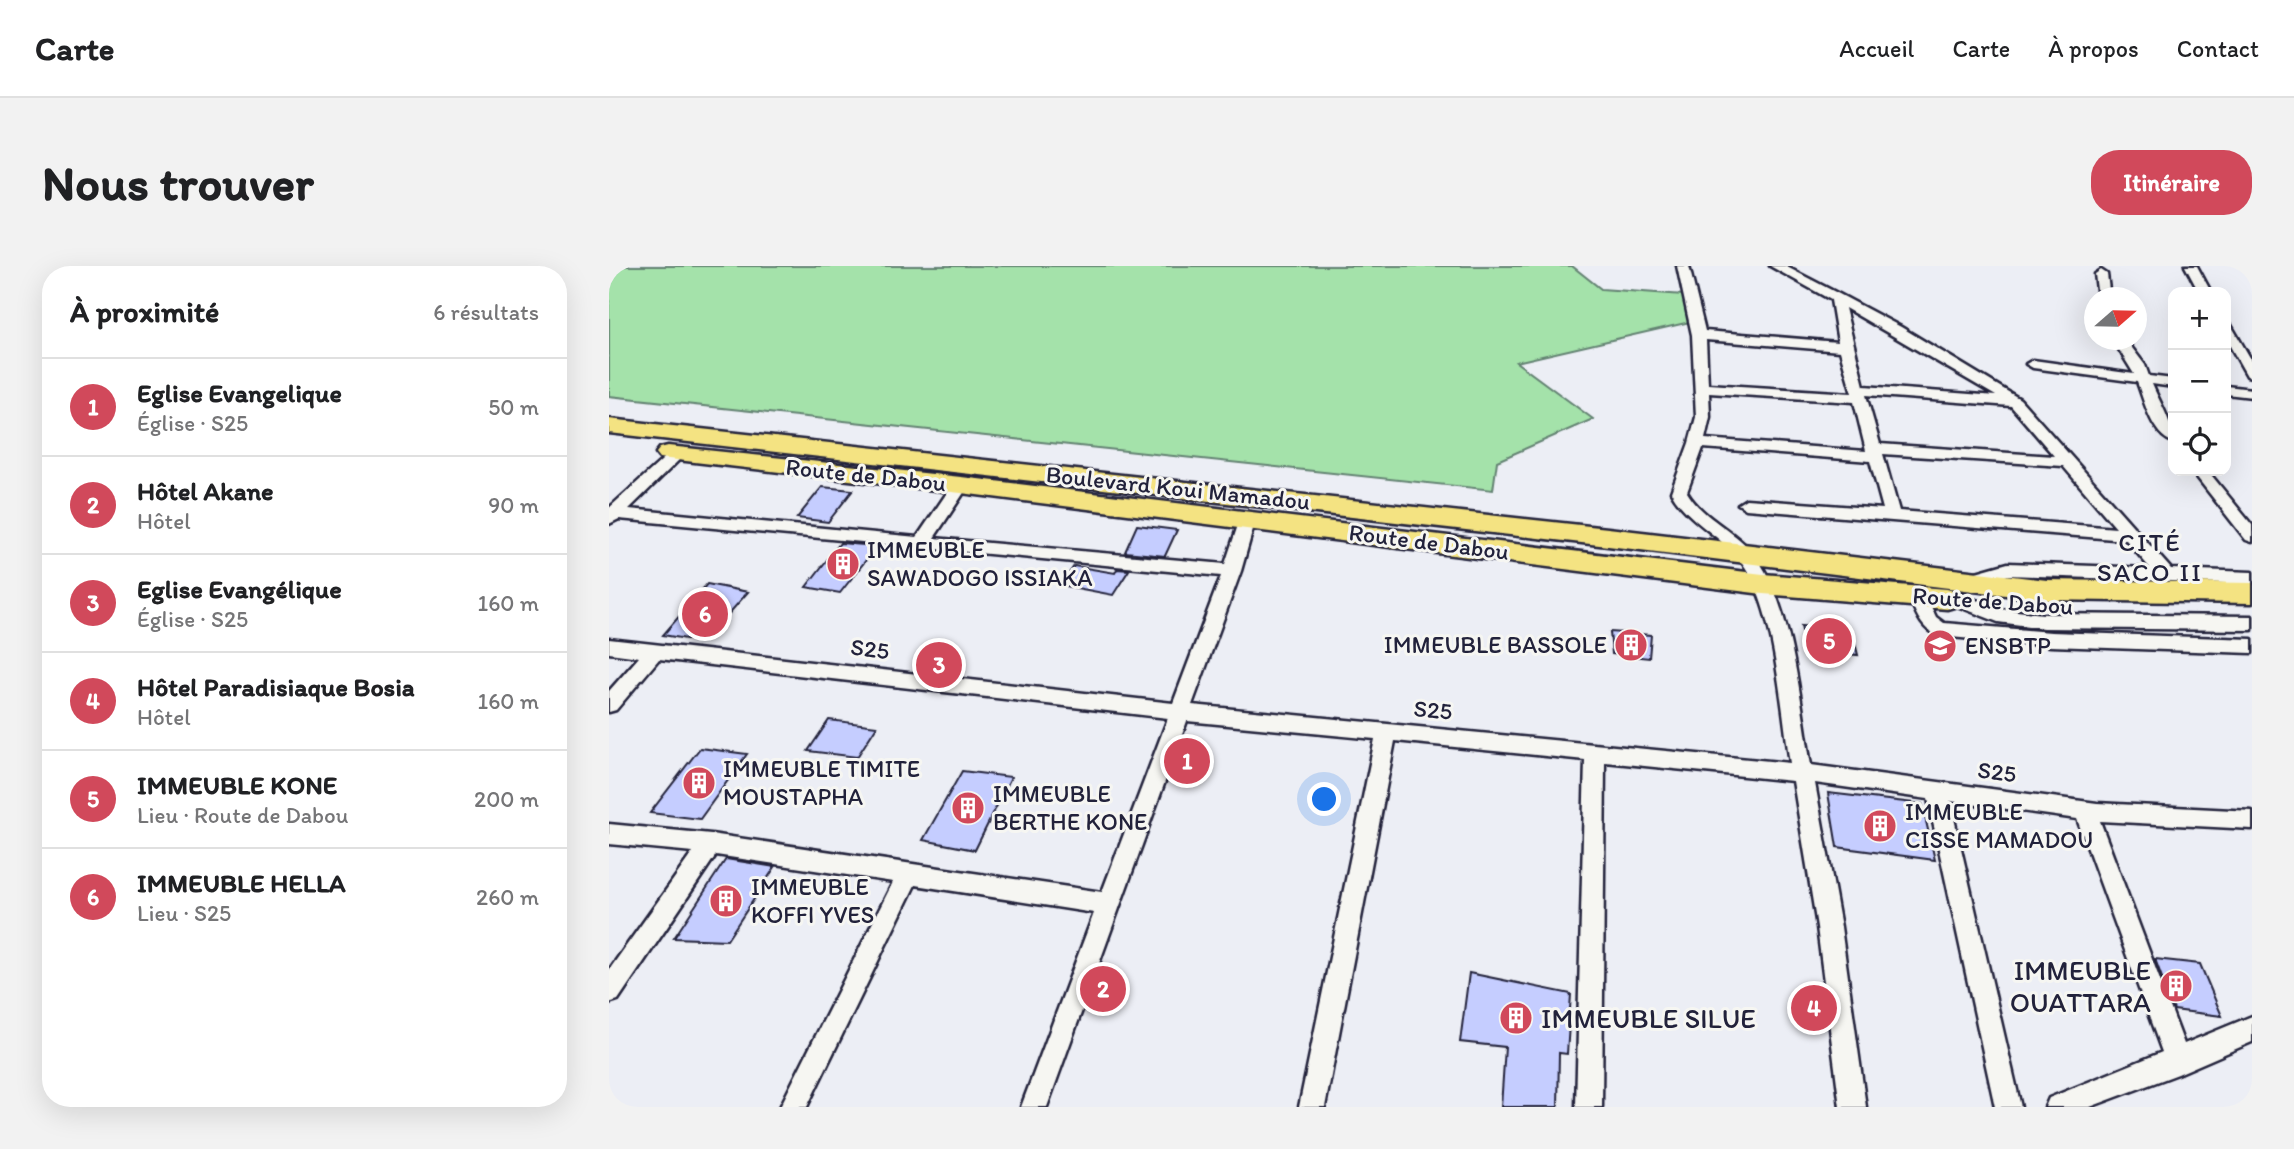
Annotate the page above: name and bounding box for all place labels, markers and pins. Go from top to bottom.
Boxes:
place label: IMMEUBLE SAWADOGO ISSIAKA [867,535,1093,592]
building icon: IMMEUBLE SAWADOGO ISSIAKA [824,545,862,583]
pin: 6 [682,588,728,640]
pin: 5 [1806,615,1852,667]
building icon: IMMEUBLE BASSOLE [1612,626,1650,664]
school or university icon: ENSBTP [1921,627,1959,665]
place label: IMMEUBLE BASSOLE [1384,630,1607,659]
place label: ENSBTP [1965,631,2051,660]
pin: 3 [916,639,962,691]
pin: 1 [1164,735,1210,787]
place label: IMMEUBLE TIMITE MOUSTAPHA [723,754,920,811]
building icon: IMMEUBLE TIMITE MOUSTAPHA [680,764,718,802]
place label: IMMEUBLE BERTHE KONE [993,779,1147,836]
building icon: IMMEUBLE BERTHE KONE [949,789,987,827]
place label: IMMEUBLE CISSE MAMADOU [1905,797,2093,854]
building icon: IMMEUBLE CISSE MAMADOU [1861,807,1899,845]
place label: IMMEUBLE KOFFI YVES [751,872,874,929]
building icon: IMMEUBLE KOFFI YVES [707,882,745,920]
place label: IMMEUBLE OUATTARA [2010,953,2151,1019]
pin: 2 [1080,963,1126,1015]
building icon: IMMEUBLE OUATTARA [2157,967,2195,1005]
pin: 4 [1791,982,1837,1034]
building icon: IMMEUBLE SILUE [1497,999,1535,1037]
place label: IMMEUBLE SILUE [1541,1001,1756,1035]

